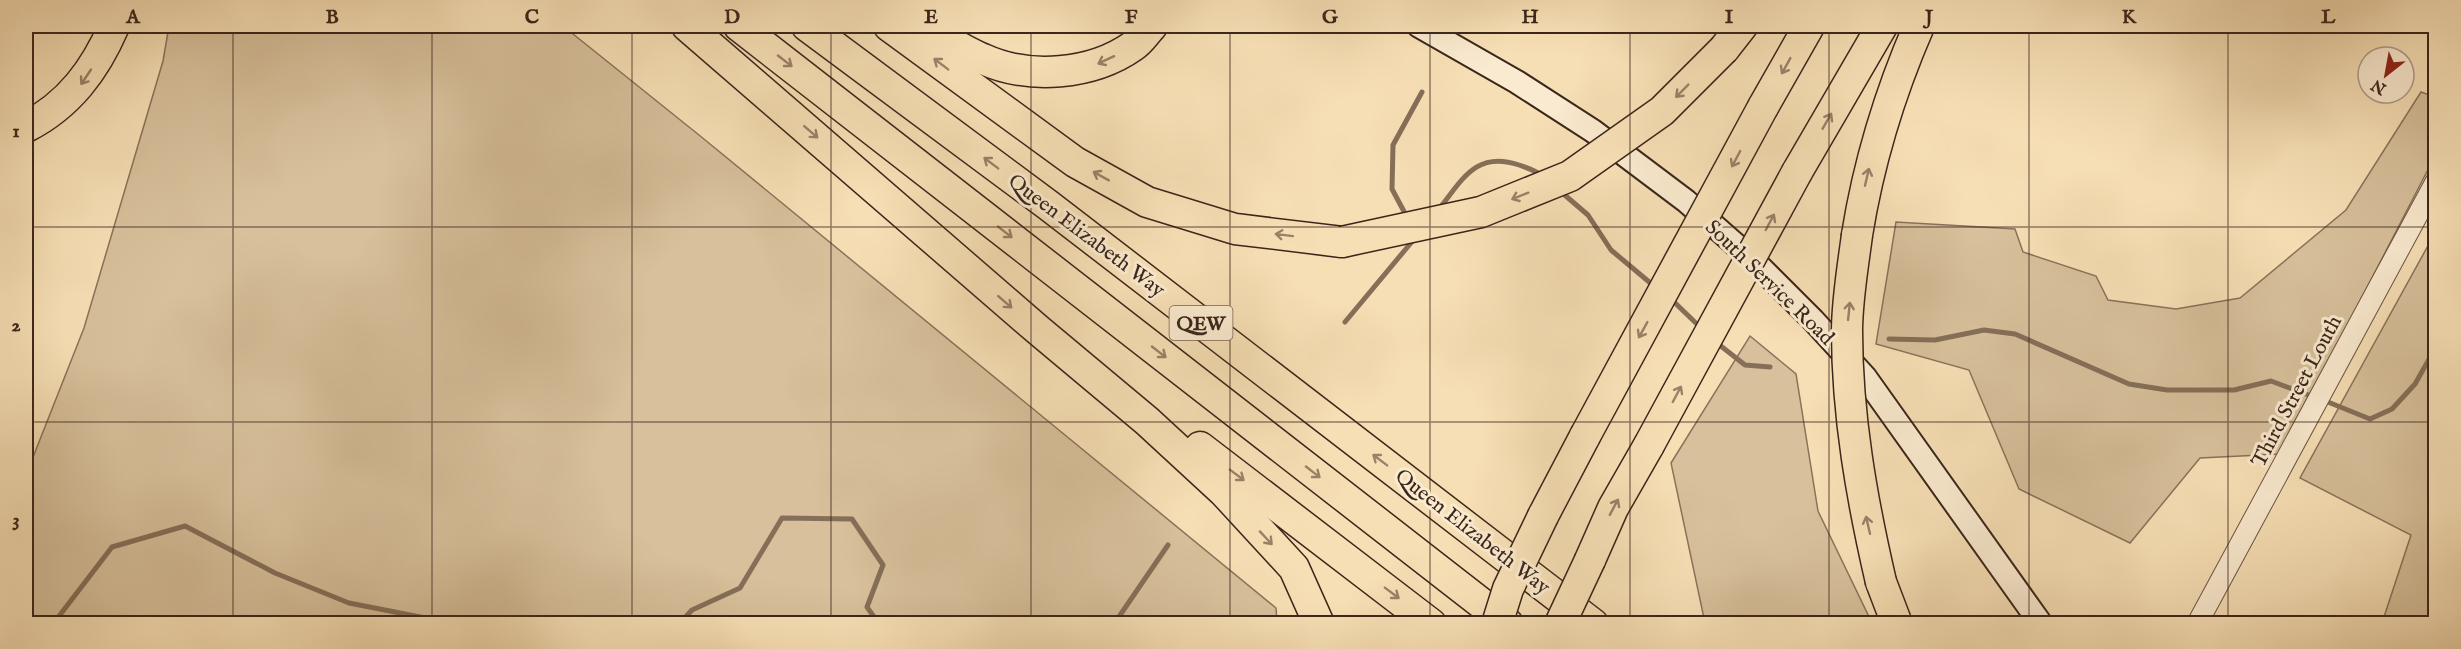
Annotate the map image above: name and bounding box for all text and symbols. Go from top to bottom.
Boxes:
text: A [125,5,141,30]
text: B [325,5,339,30]
text: C [525,5,539,30]
text: D [724,5,740,30]
text: E [924,5,938,30]
text: F [1125,5,1138,30]
text: G [1322,5,1339,30]
text: H [1521,5,1539,30]
text: I [1725,5,1734,30]
text: J [1922,5,1934,30]
text: K [2122,5,2138,30]
text: L [2321,5,2336,30]
north arrow [2356,45,2416,105]
one-way arrow [777,55,793,68]
one-way arrow [1098,55,1116,67]
one-way arrow [1780,57,1792,74]
one-way arrow [933,58,949,71]
one-way arrow [80,68,92,84]
text: N [2368,74,2391,99]
one-way arrow [1675,83,1690,98]
one-way arrow [1821,113,1833,130]
text: 1 [12,119,20,144]
one-way arrow [803,125,818,139]
one-way arrow [1730,149,1741,167]
one-way arrow [984,157,1000,169]
street label: Queen Elizabeth Way [1002,168,1170,304]
one-way arrow [1861,168,1873,187]
one-way arrow [1092,170,1110,181]
one-way arrow [1512,191,1530,202]
street label: South Service Road [1699,214,1840,352]
one-way arrow [1764,214,1776,231]
one-way arrow [997,226,1013,239]
one-way arrow [1275,230,1295,241]
one-way arrow [998,295,1013,309]
one-way arrow [1844,301,1855,321]
road number: QEW [1170,306,1232,340]
street label: Third Street Louth [2246,311,2349,472]
text: 2 [11,313,21,338]
one-way arrow [1637,321,1649,338]
one-way arrow [1151,346,1167,358]
one-way arrow [1672,385,1683,403]
one-way arrow [1372,453,1388,466]
street label: Queen Elizabeth Way [1389,463,1556,602]
one-way arrow [1305,465,1321,478]
one-way arrow [1229,468,1245,481]
one-way arrow [1609,498,1620,516]
text: 3 [12,508,20,533]
one-way arrow [1862,516,1874,535]
one-way arrow [1259,530,1273,545]
one-way arrow [1383,587,1399,600]

